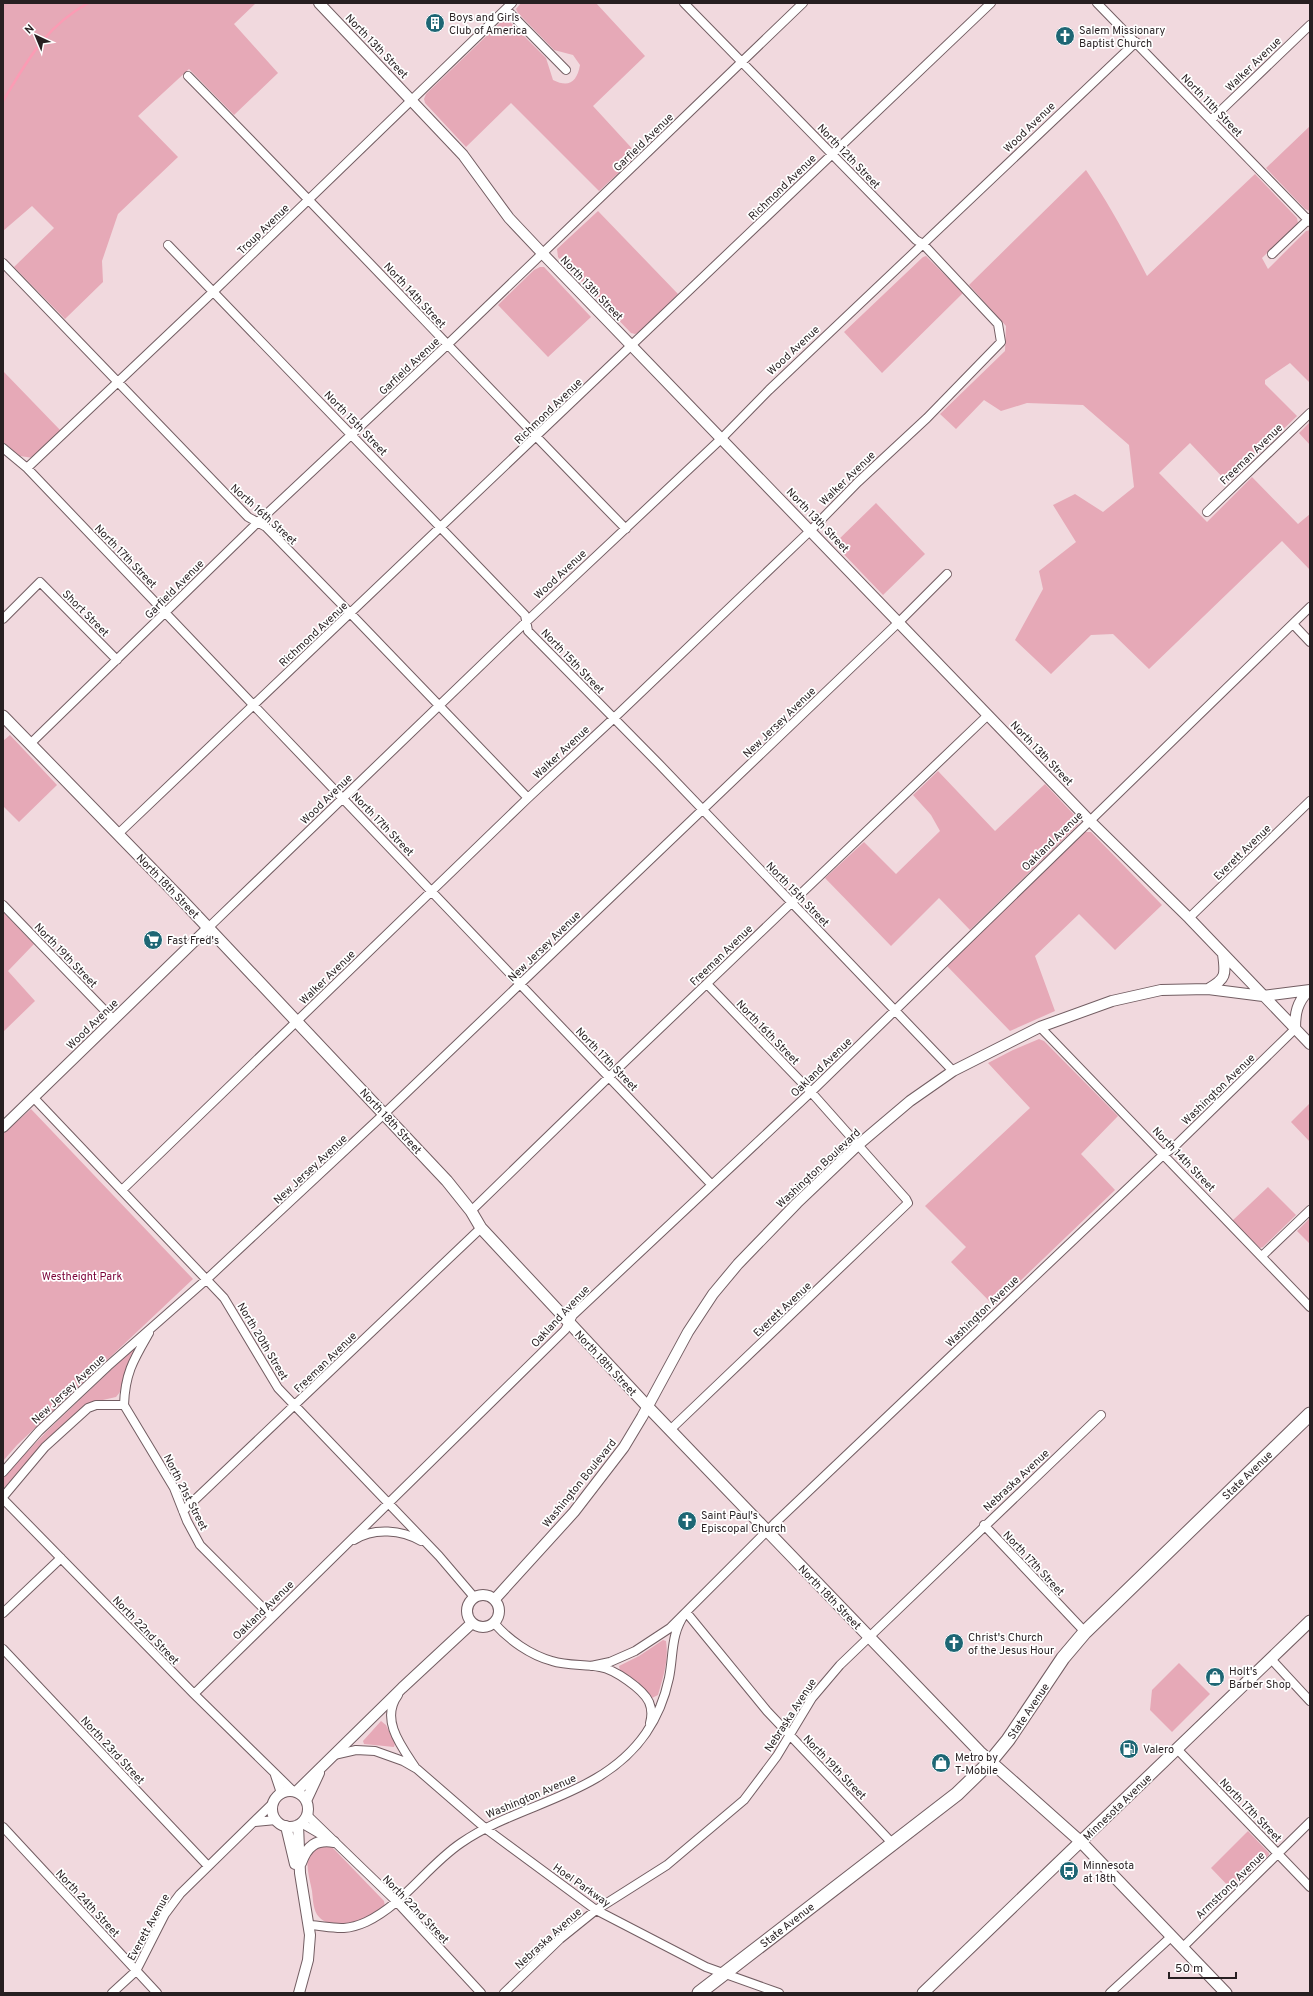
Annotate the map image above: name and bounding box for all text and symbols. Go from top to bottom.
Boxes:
street label: North 13th Street [342,11,411,82]
place label: Boys and Girls Club of America [449,11,527,38]
building icon: Boys and Girls Club of America [424,12,446,34]
north arrow [16,16,56,56]
text: N [22,22,37,37]
place label: Salem Missionary Baptist Church [1079,24,1166,51]
church icon: Salem Missionary Baptist Church [1054,25,1076,47]
street label: Walker Avenue [1223,34,1285,95]
street label: North 11th Street [1178,71,1245,140]
street label: Wood Avenue [1001,99,1059,156]
street label: Garfield Avenue [611,110,677,175]
street label: North 12th Street [814,121,883,192]
street label: Richmond Avenue [746,152,820,224]
street label: Troup Avenue [235,201,293,258]
street label: North 13th Street [557,253,626,324]
street label: North 14th Street [380,260,448,331]
street label: Wood Avenue [764,323,823,379]
street label: Garfield Avenue [376,335,443,399]
street label: Richmond Avenue [512,376,586,448]
street label: North 15th Street [321,388,390,459]
street label: Freeman Avenue [1217,421,1286,488]
street label: Walker Avenue [817,448,879,509]
street label: North 16th Street [227,481,299,548]
street label: North 13th Street [783,485,852,556]
street label: North 17th Street [91,522,159,592]
street label: Wood Avenue [531,547,590,603]
street label: Garfield Avenue [142,557,207,622]
street label: Short Street [59,587,112,640]
street label: Richmond Avenue [276,599,351,670]
street label: North 15th Street [538,626,607,697]
street label: New Jersey Avenue [740,684,819,761]
street label: North 13th Street [1007,718,1076,789]
street label: Walker Avenue [530,723,593,783]
street label: Wood Avenue [298,771,356,828]
street label: North 17th Street [348,790,416,860]
street label: Oakland Avenue [1019,809,1086,874]
street label: Everett Avenue [1211,822,1274,884]
street label: North 18th Street [133,851,202,922]
street label: North 15th Street [763,859,832,930]
street label: New Jersey Avenue [505,908,584,985]
street label: North 19th Street [31,920,100,991]
street label: Freeman Avenue [687,922,756,989]
supermarket icon: Fast Fred's [142,929,164,951]
place label: Fast Fred's [167,934,219,948]
street label: Walker Avenue [297,947,359,1008]
street label: Wood Avenue [64,996,122,1053]
street label: North 16th Street [733,997,802,1068]
street label: North 17th Street [572,1025,640,1095]
street label: Oakland Avenue [788,1035,855,1100]
street label: Washington Avenue [1179,1051,1258,1128]
street label: North 18th Street [356,1086,424,1157]
street label: North 14th Street [1149,1124,1218,1195]
street label: Washington Boulevard [774,1126,864,1211]
street label: New Jersey Avenue [271,1132,351,1208]
park label: Westheight Park [42,1270,122,1284]
street label: Washington Avenue [943,1273,1022,1350]
street label: Everett Avenue [751,1279,815,1340]
street label: Oakland Avenue [528,1283,593,1351]
street label: North 20th Street [234,1300,291,1383]
street label: North 18th Street [571,1328,639,1399]
street label: Freeman Avenue [291,1329,360,1396]
street label: New Jersey Avenue [29,1352,109,1428]
street label: Washington Boulevard [540,1436,620,1531]
street label: Nebraska Avenue [981,1447,1053,1515]
street label: State Avenue [1219,1448,1276,1503]
street label: North 21st Street [160,1452,210,1533]
place label: Saint Paul's Episcopal Church [701,1509,786,1536]
church icon: Saint Paul's Episcopal Church [676,1510,698,1532]
street label: North 17th Street [1000,1528,1067,1599]
street label: North 18th Street [795,1562,864,1633]
street label: Oakland Avenue [230,1578,297,1643]
street label: North 22nd Street [109,1593,182,1668]
place label: Christ's Church of the Jesus Hour [968,1631,1055,1658]
church icon: Christ's Church of the Jesus Hour [943,1632,965,1654]
place label: Holt's Barber Shop [1229,1665,1291,1692]
shop icon: Holt's Barber Shop [1204,1666,1226,1688]
street label: Nebraska Avenue [762,1676,820,1755]
street label: State Avenue [1005,1681,1053,1742]
street label: North 23rd Street [77,1714,147,1787]
street label: North 19th Street [800,1732,869,1803]
fuel station icon: Valero [1118,1738,1140,1760]
place label: Valero [1143,1743,1174,1757]
place label: Metro by T-Mobile [955,1751,998,1778]
shop icon: Metro by T-Mobile [930,1752,952,1774]
street label: Minnesota Avenue [1080,1771,1155,1844]
street label: Washington Avenue [484,1772,579,1822]
street label: North 17th Street [1216,1776,1284,1846]
street label: Armstrong Avenue [1193,1849,1268,1922]
place label: Minnesota at 18th [1083,1859,1134,1886]
bus stop icon: Minnesota at 18th [1058,1860,1080,1882]
street label: Hoel Parkway [550,1861,613,1911]
street label: North 24th Street [52,1867,122,1940]
street label: North 22nd Street [379,1872,452,1947]
street label: Everett Avenue [125,1891,173,1963]
street label: State Avenue [758,1900,818,1951]
street label: Nebraska Avenue [512,1905,585,1972]
scale bar [1169,1954,1236,1980]
text: 50 m [1175,1961,1203,1977]

